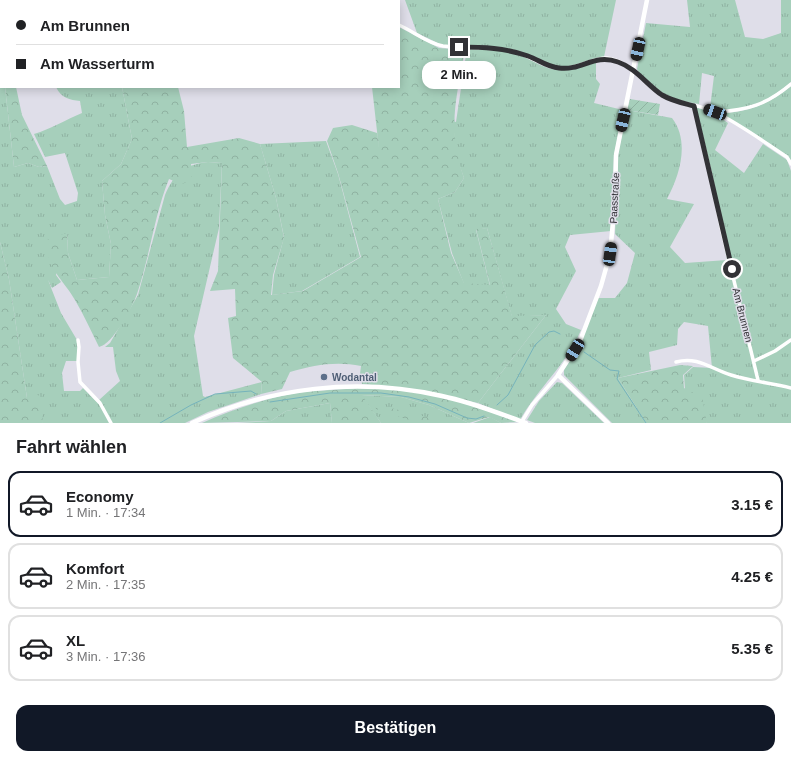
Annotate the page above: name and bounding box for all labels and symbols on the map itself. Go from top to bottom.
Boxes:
car [630,36,646,62]
route end [450,38,468,56]
callout: 2 Min. [422,61,496,89]
car [702,102,728,122]
car [614,107,632,133]
street label: Paasstraße [608,172,621,224]
car [602,241,618,267]
route start [723,260,741,278]
street label: Am Brunnen [730,287,755,343]
car [564,337,586,363]
marker: Wodantal [319,372,329,382]
place label: Wodantal [332,372,377,383]

